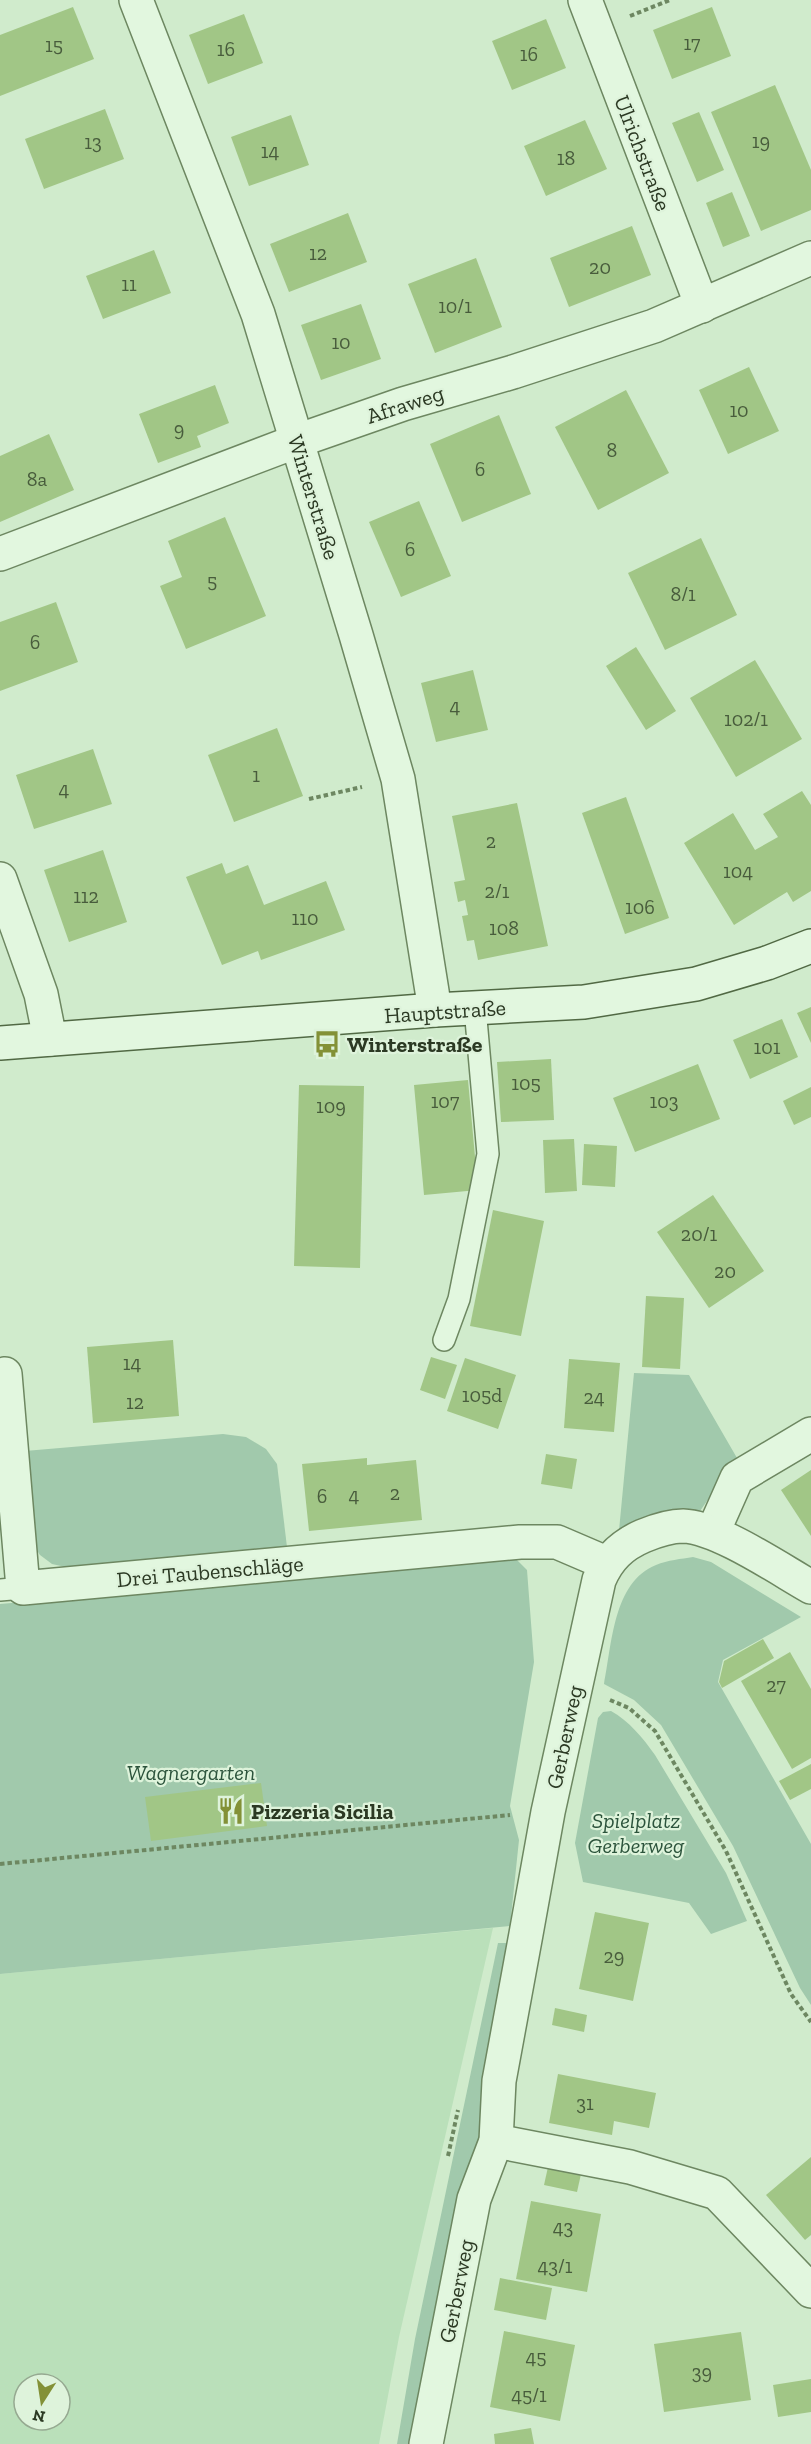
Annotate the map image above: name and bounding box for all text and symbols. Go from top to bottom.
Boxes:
house number: 17 [684,31,701,55]
house number: 15 [45,33,63,57]
house number: 16 [217,37,235,61]
house number: 16 [520,42,538,66]
street label: Ulrichstraße [608,91,677,215]
house number: 19 [752,129,770,153]
house number: 13 [84,130,102,154]
house number: 14 [261,139,279,163]
house number: 18 [557,146,575,170]
house number: 12 [309,241,327,265]
house number: 20 [589,255,611,279]
house number: 11 [121,272,137,296]
house number: 10/1 [438,294,472,318]
house number: 10 [331,330,351,354]
street label: Afraweg [363,379,447,430]
house number: 10 [729,398,749,422]
house number: 9 [174,417,184,441]
street label: Winterstraße [282,432,345,563]
house number: 8 [607,438,617,462]
house number: 6 [475,457,485,481]
house number: 8a [27,467,48,491]
house number: 6 [405,537,415,561]
house number: 5 [207,569,217,593]
house number: 8/1 [670,582,696,606]
house number: 6 [30,630,40,654]
house number: 4 [450,694,461,718]
house number: 102/1 [724,707,768,731]
house number: 1 [252,763,260,787]
house number: 4 [59,777,70,801]
house number: 2 [486,829,496,853]
house number: 104 [723,859,753,883]
house number: 2/1 [485,879,510,903]
house number: 112 [73,884,99,908]
house number: 106 [625,895,655,919]
house number: 110 [292,906,318,930]
house number: 108 [489,916,519,940]
street label: Hauptstraße [383,994,507,1029]
bus stop icon: Winterstraße [312,1029,342,1059]
place label: Winterstraße [347,1031,483,1058]
house number: 101 [754,1035,781,1059]
house number: 105 [511,1071,541,1095]
house number: 107 [431,1089,460,1113]
house number: 103 [650,1089,679,1113]
house number: 109 [316,1094,346,1118]
house number: 20/1 [681,1222,717,1246]
house number: 20 [714,1259,736,1283]
house number: 14 [123,1351,141,1375]
house number: 105d [462,1383,502,1407]
house number: 24 [583,1385,605,1409]
house number: 12 [126,1390,144,1414]
house number: 2 [390,1481,400,1505]
house number: 4 [349,1483,360,1507]
house number: 6 [317,1484,327,1508]
street label: Drei Taubenschläge [115,1550,305,1593]
house number: 27 [766,1673,786,1697]
street label: Gerberweg [540,1683,589,1791]
park label: Wagnergarten [127,1759,255,1786]
restaurant icon: Pizzeria Sicilia [216,1796,246,1826]
place label: Pizzeria Sicilia [251,1798,394,1825]
park label: Spielplatz Gerberweg [588,1807,685,1859]
house number: 29 [604,1944,624,1968]
house number: 31 [576,2091,594,2115]
house number: 43 [553,2215,573,2239]
street label: Gerberweg [433,2237,480,2345]
house number: 43/1 [537,2254,573,2278]
house number: 45 [525,2345,547,2369]
house number: 39 [692,2360,712,2384]
north arrow [12,2372,72,2432]
house number: 45/1 [511,2383,547,2407]
text: N [31,2406,47,2427]

